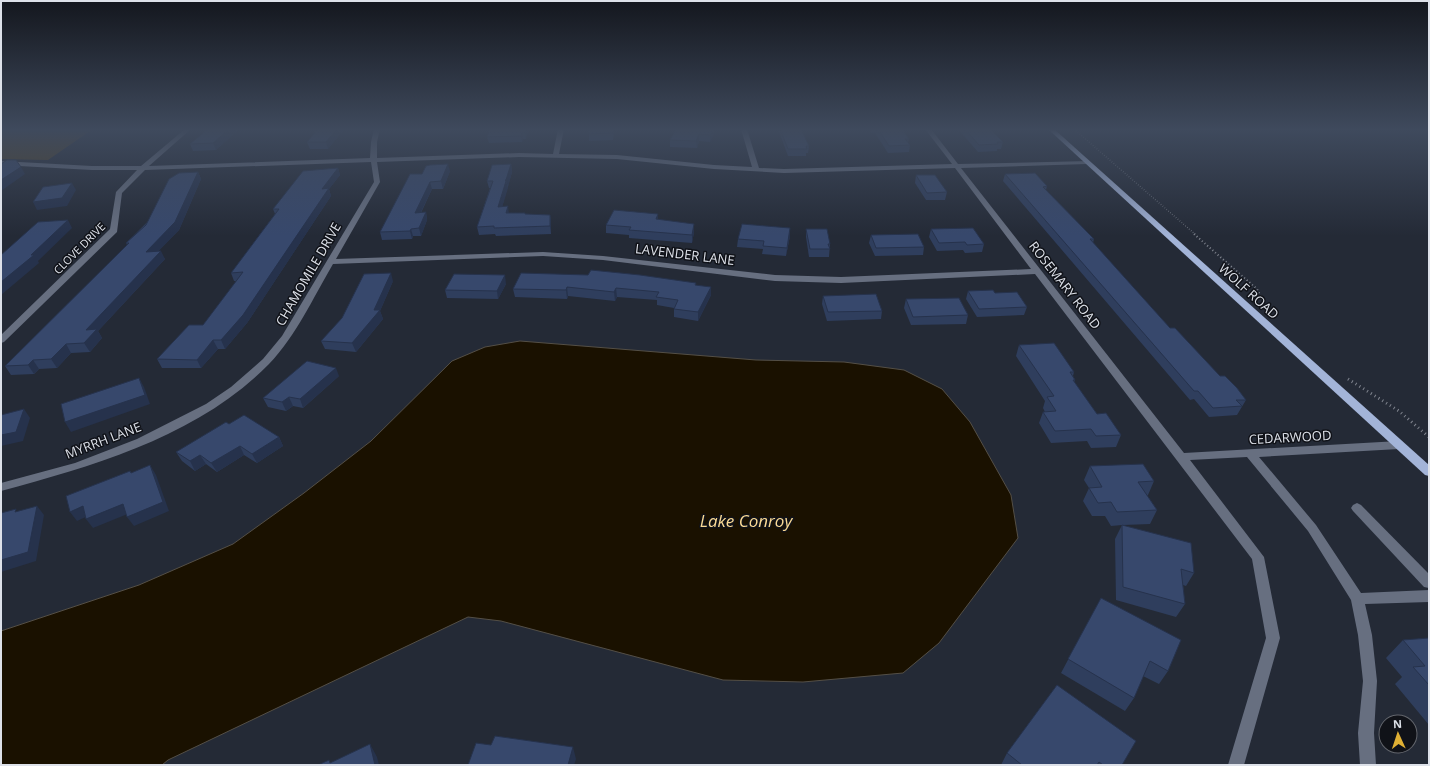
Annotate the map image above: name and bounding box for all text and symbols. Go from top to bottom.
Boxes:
street label: CLOVE DRIVE [50,219,108,277]
street label: CHAMOMILE DRIVE [271,219,345,329]
street label: ROSEMARY ROAD [1025,237,1105,333]
street label: LAVENDER LANE [634,239,736,269]
street label: WOLF ROAD [1215,259,1283,323]
street label: MYRRH LANE [62,417,144,463]
street label: CEDARWOOD [1248,426,1332,448]
water label: Lake Conroy [700,509,793,532]
north arrow [1378,714,1418,754]
text: N [1393,716,1402,731]

